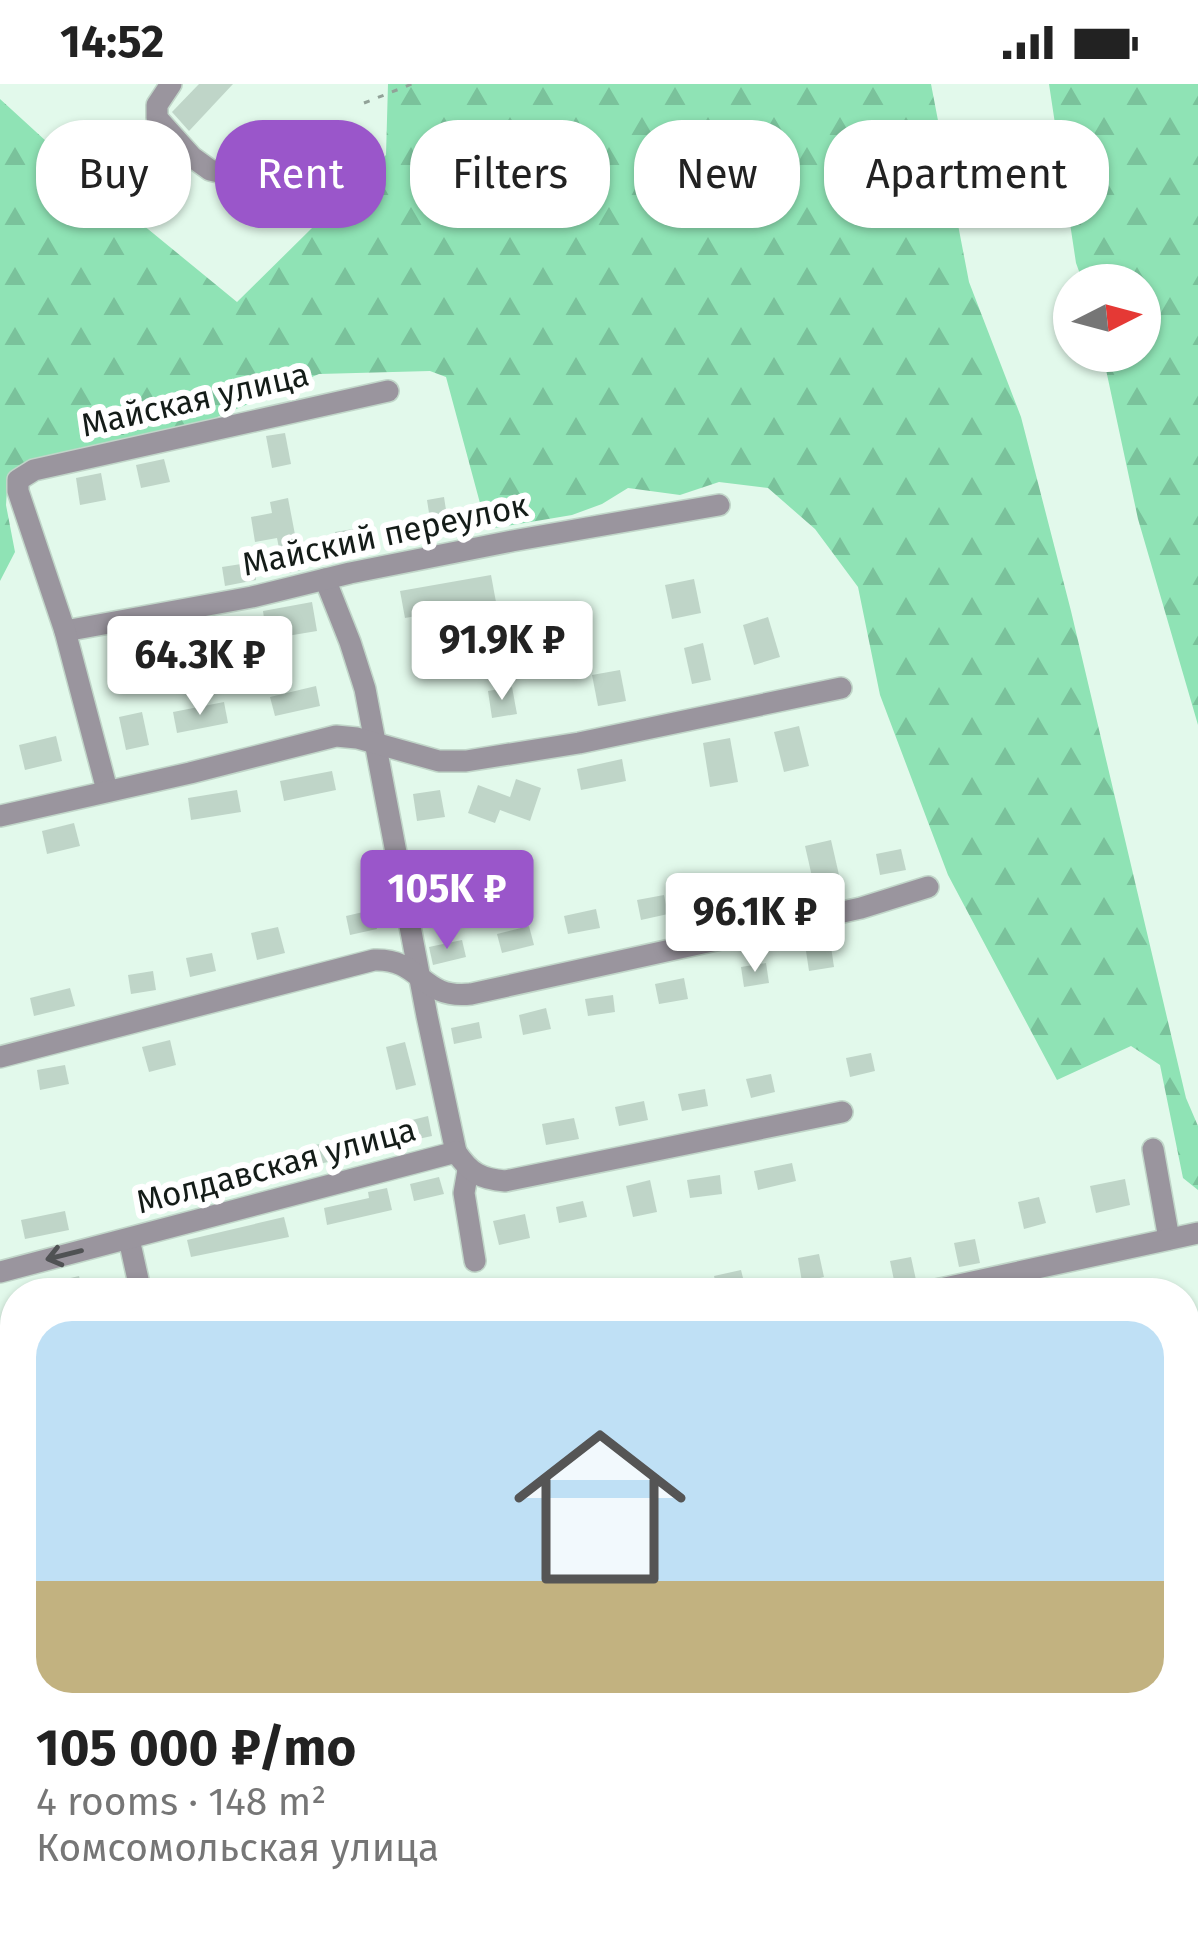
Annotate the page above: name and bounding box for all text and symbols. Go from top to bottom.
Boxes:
text: 14:52 [60,15,164,69]
chip: Buy [36,120,191,228]
chip: Rent [215,120,386,228]
chip: Filters [410,120,610,228]
chip: New [634,120,800,228]
chip: Apartment [824,120,1109,228]
north arrow [1053,264,1161,372]
map controls [1053,264,1161,372]
street label: Майская улица [77,354,313,446]
street label: Майский переулок [239,485,531,585]
pin: 91.9K ₽ [391,601,613,703]
pin: 64.3K ₽ [89,616,311,718]
text: 91.9K ₽ [439,617,565,663]
text: 64.3K ₽ [134,632,266,678]
pin: 105K ₽ [349,850,545,952]
text: 105K ₽ [388,866,506,912]
pin: 96.1K ₽ [644,873,866,975]
text: 96.1K ₽ [693,889,817,935]
street label: Молдавская улица [132,1109,420,1223]
one-way arrow [46,1245,84,1267]
icon: home [492,1399,708,1615]
text: 105 000 ₽/mo [36,1717,356,1779]
text: 4 rooms · 148 m² [36,1779,326,1825]
text: Комсомольская улица [36,1825,439,1871]

